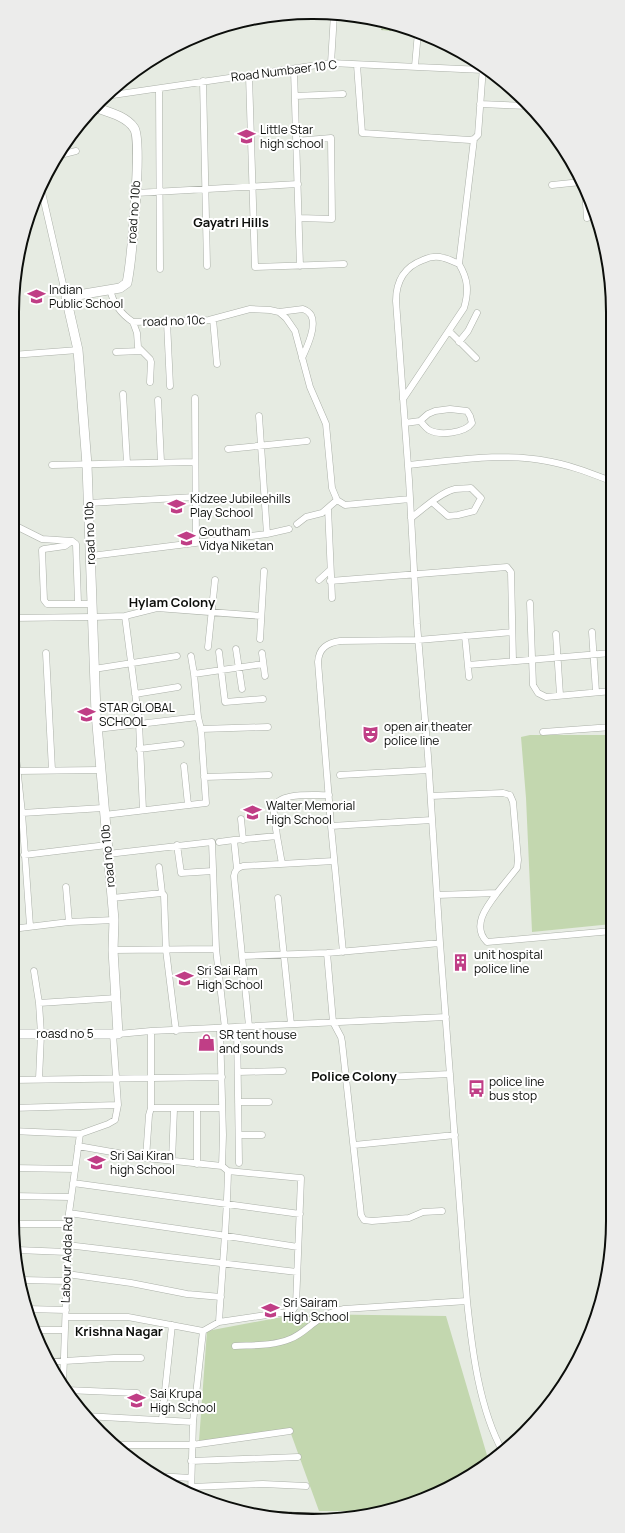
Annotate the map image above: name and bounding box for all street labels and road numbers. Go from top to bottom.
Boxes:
street label: Road Numbaer 10 C [230,56,338,85]
street label: road no 10b [123,180,144,244]
street label: road no 10c [142,311,206,330]
street label: road no 10b [80,501,99,565]
street label: road no 10b [96,824,119,888]
street label: roasd no 5 [36,1025,94,1042]
street label: Labour Adda Rd [56,1217,77,1303]

